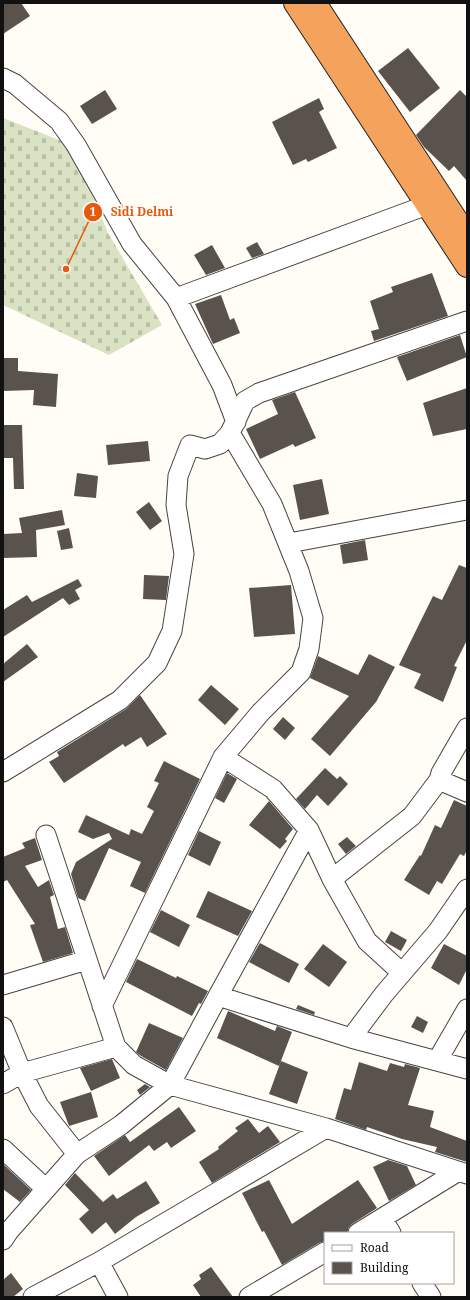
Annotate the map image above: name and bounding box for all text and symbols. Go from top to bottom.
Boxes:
callout: Sidi Delmi [83,200,181,224]
text: 1 [90,203,97,220]
text: Sidi Delmi [111,203,174,220]
legend [324,1232,454,1284]
text: Road [360,1239,390,1256]
text: Building [360,1259,409,1276]

